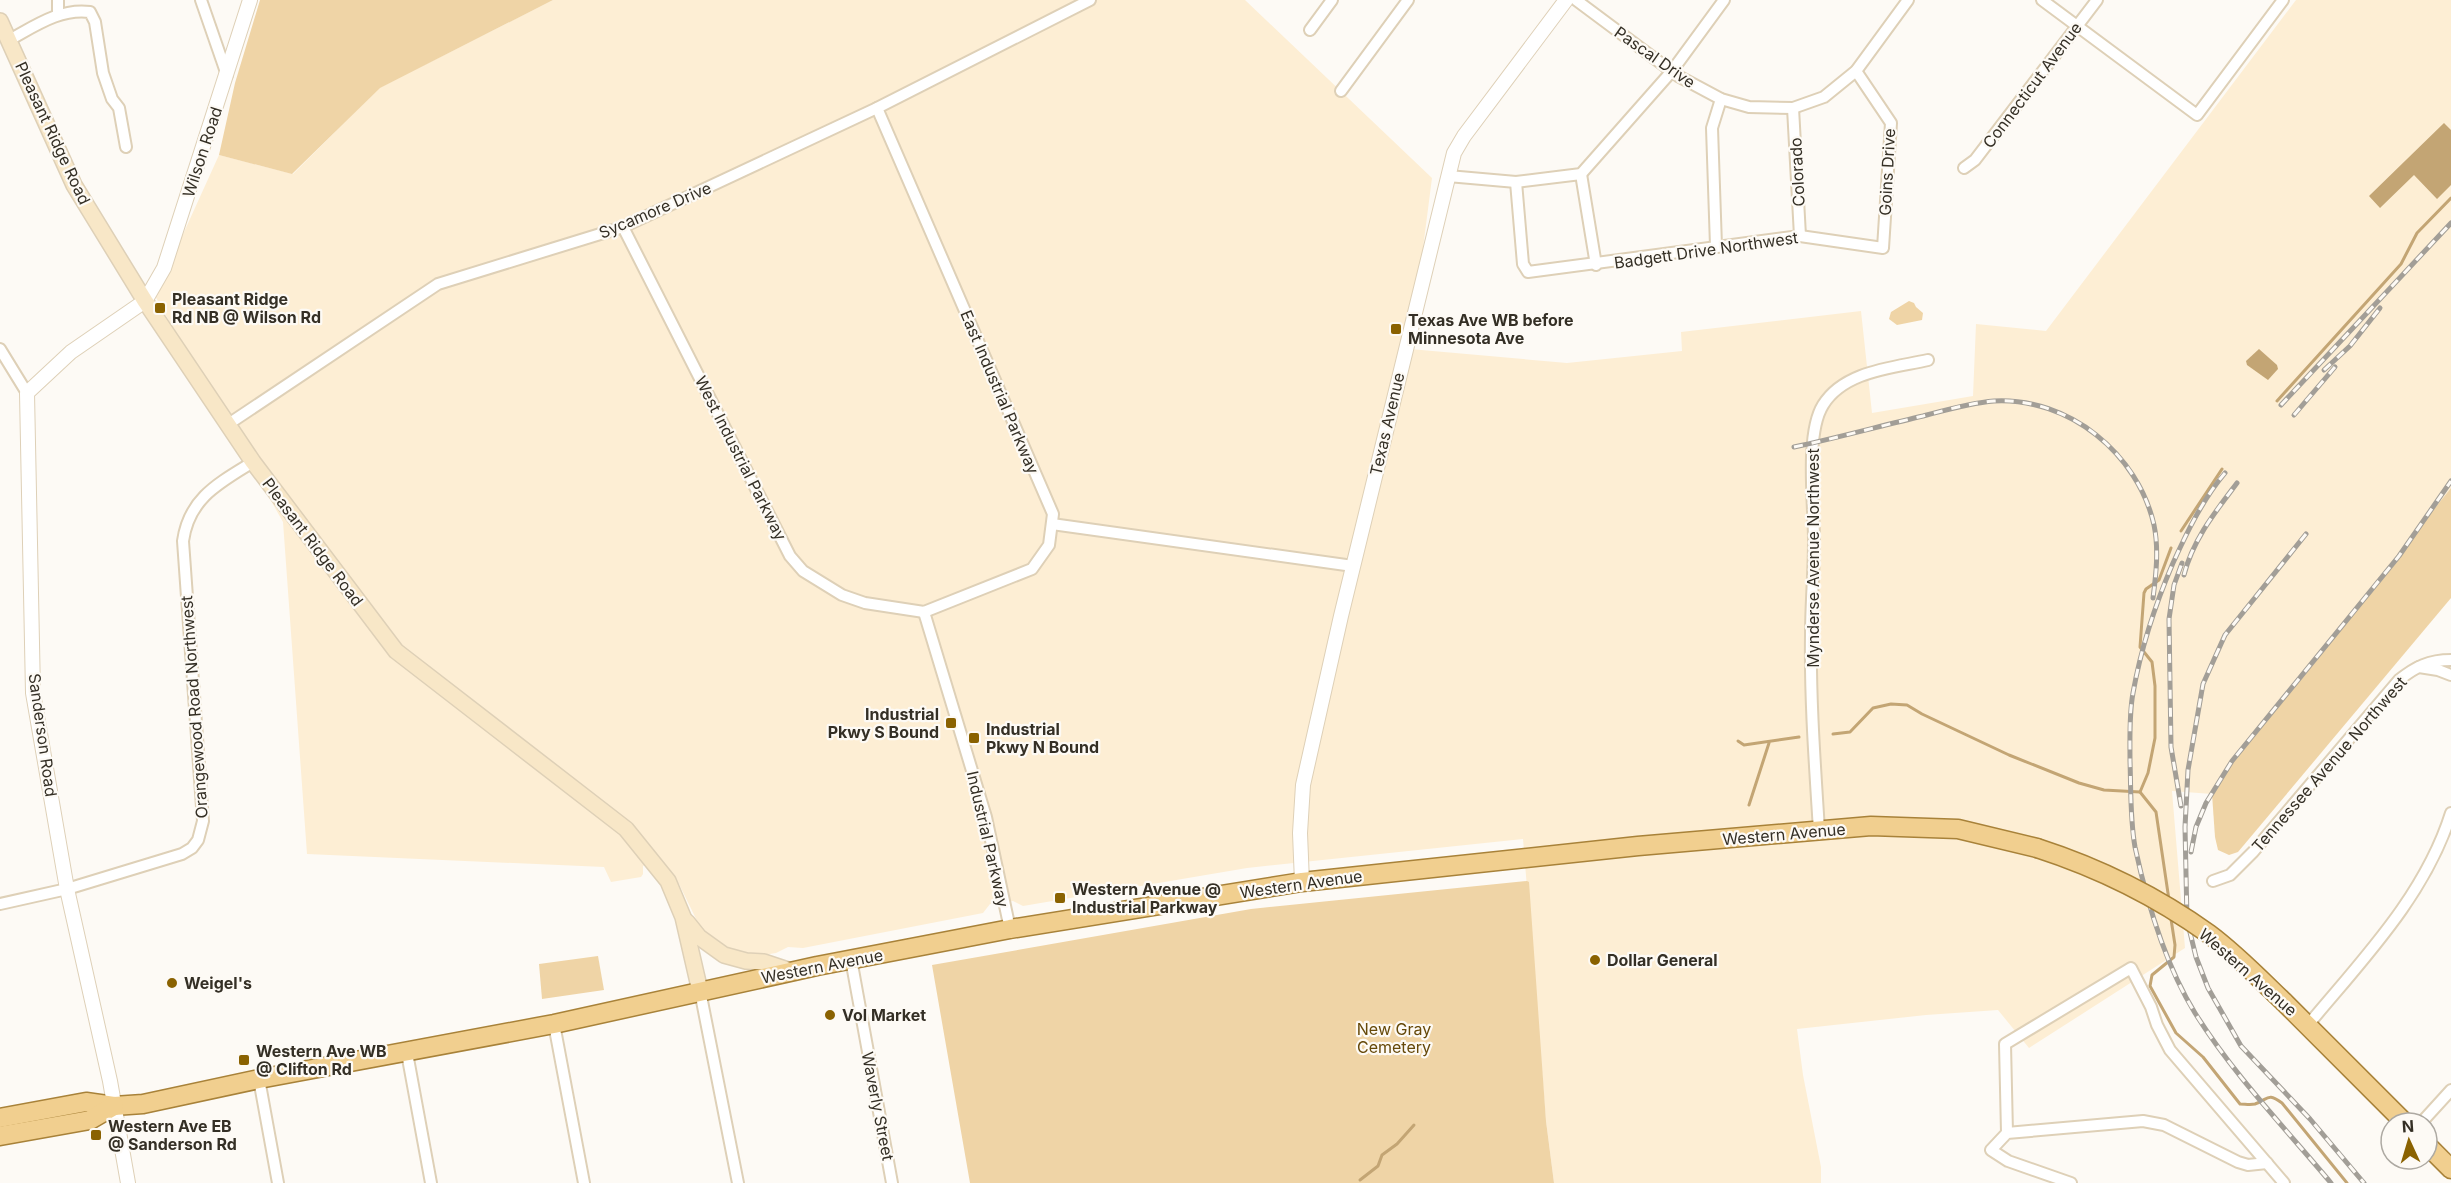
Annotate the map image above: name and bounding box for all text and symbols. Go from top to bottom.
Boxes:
street label: Connecticut Avenue [1978,18,2086,152]
street label: Pascal Drive [1611,22,1699,92]
street label: Pleasant Ridge Road [11,58,95,208]
street label: Wilson Road [178,104,226,200]
street label: Goins Drive [1875,128,1899,216]
street label: Colorado [1785,137,1809,207]
street label: Sycamore Drive [596,177,714,243]
street label: Badgett Drive Northwest [1613,227,1799,273]
place label: Pleasant Ridge Rd NB @ Wilson Rd [172,289,321,327]
marker: Pleasant Ridge Rd NB @ Wilson Rd [153,301,167,315]
street label: East Industrial Parkway [956,307,1044,477]
place label: Texas Ave WB before Minnesota Ave [1408,310,1574,348]
marker: Texas Ave WB before Minnesota Ave [1389,322,1403,336]
street label: Texas Avenue [1365,371,1409,477]
street label: West Industrial Parkway [691,372,791,544]
street label: Mynderse Avenue Northwest [1803,448,1823,668]
street label: Pleasant Ridge Road [258,474,368,610]
street label: Orangewood Road Northwest [176,595,212,819]
street label: Sanderson Road [24,672,62,798]
street label: Tennessee Avenue Northwest [2247,672,2411,856]
place label: Industrial Pkwy S Bound [828,704,939,742]
marker: Industrial Pkwy S Bound [944,716,958,730]
place label: Industrial Pkwy N Bound [986,719,1099,757]
marker: Industrial Pkwy N Bound [967,731,981,745]
street label: Industrial Parkway [963,769,1013,909]
street label: Western Avenue [1722,819,1846,849]
street label: Western Avenue [1238,865,1364,903]
place label: Western Avenue @ Industrial Parkway [1072,879,1221,917]
marker: Western Avenue @ Industrial Parkway [1053,891,1067,905]
street label: Western Avenue [2195,924,2301,1020]
street label: Western Avenue [759,944,885,988]
place label: Dollar General [1607,950,1718,970]
marker: Dollar General [1588,953,1602,967]
place label: Weigel's [184,973,252,993]
marker: Weigel's [165,976,179,990]
place label: Vol Market [842,1005,926,1025]
marker: Vol Market [823,1008,837,1022]
park label: New Gray Cemetery [1357,1019,1431,1057]
place label: Western Ave WB @ Clifton Rd [256,1041,387,1079]
street label: Waverly Street [858,1050,898,1162]
marker: Western Ave WB @ Clifton Rd [237,1053,251,1067]
north arrow [2379,1111,2439,1171]
place label: Western Ave EB @ Sanderson Rd [108,1116,237,1154]
text: N [2401,1116,2415,1136]
marker: Western Ave EB @ Sanderson Rd [89,1128,103,1142]

